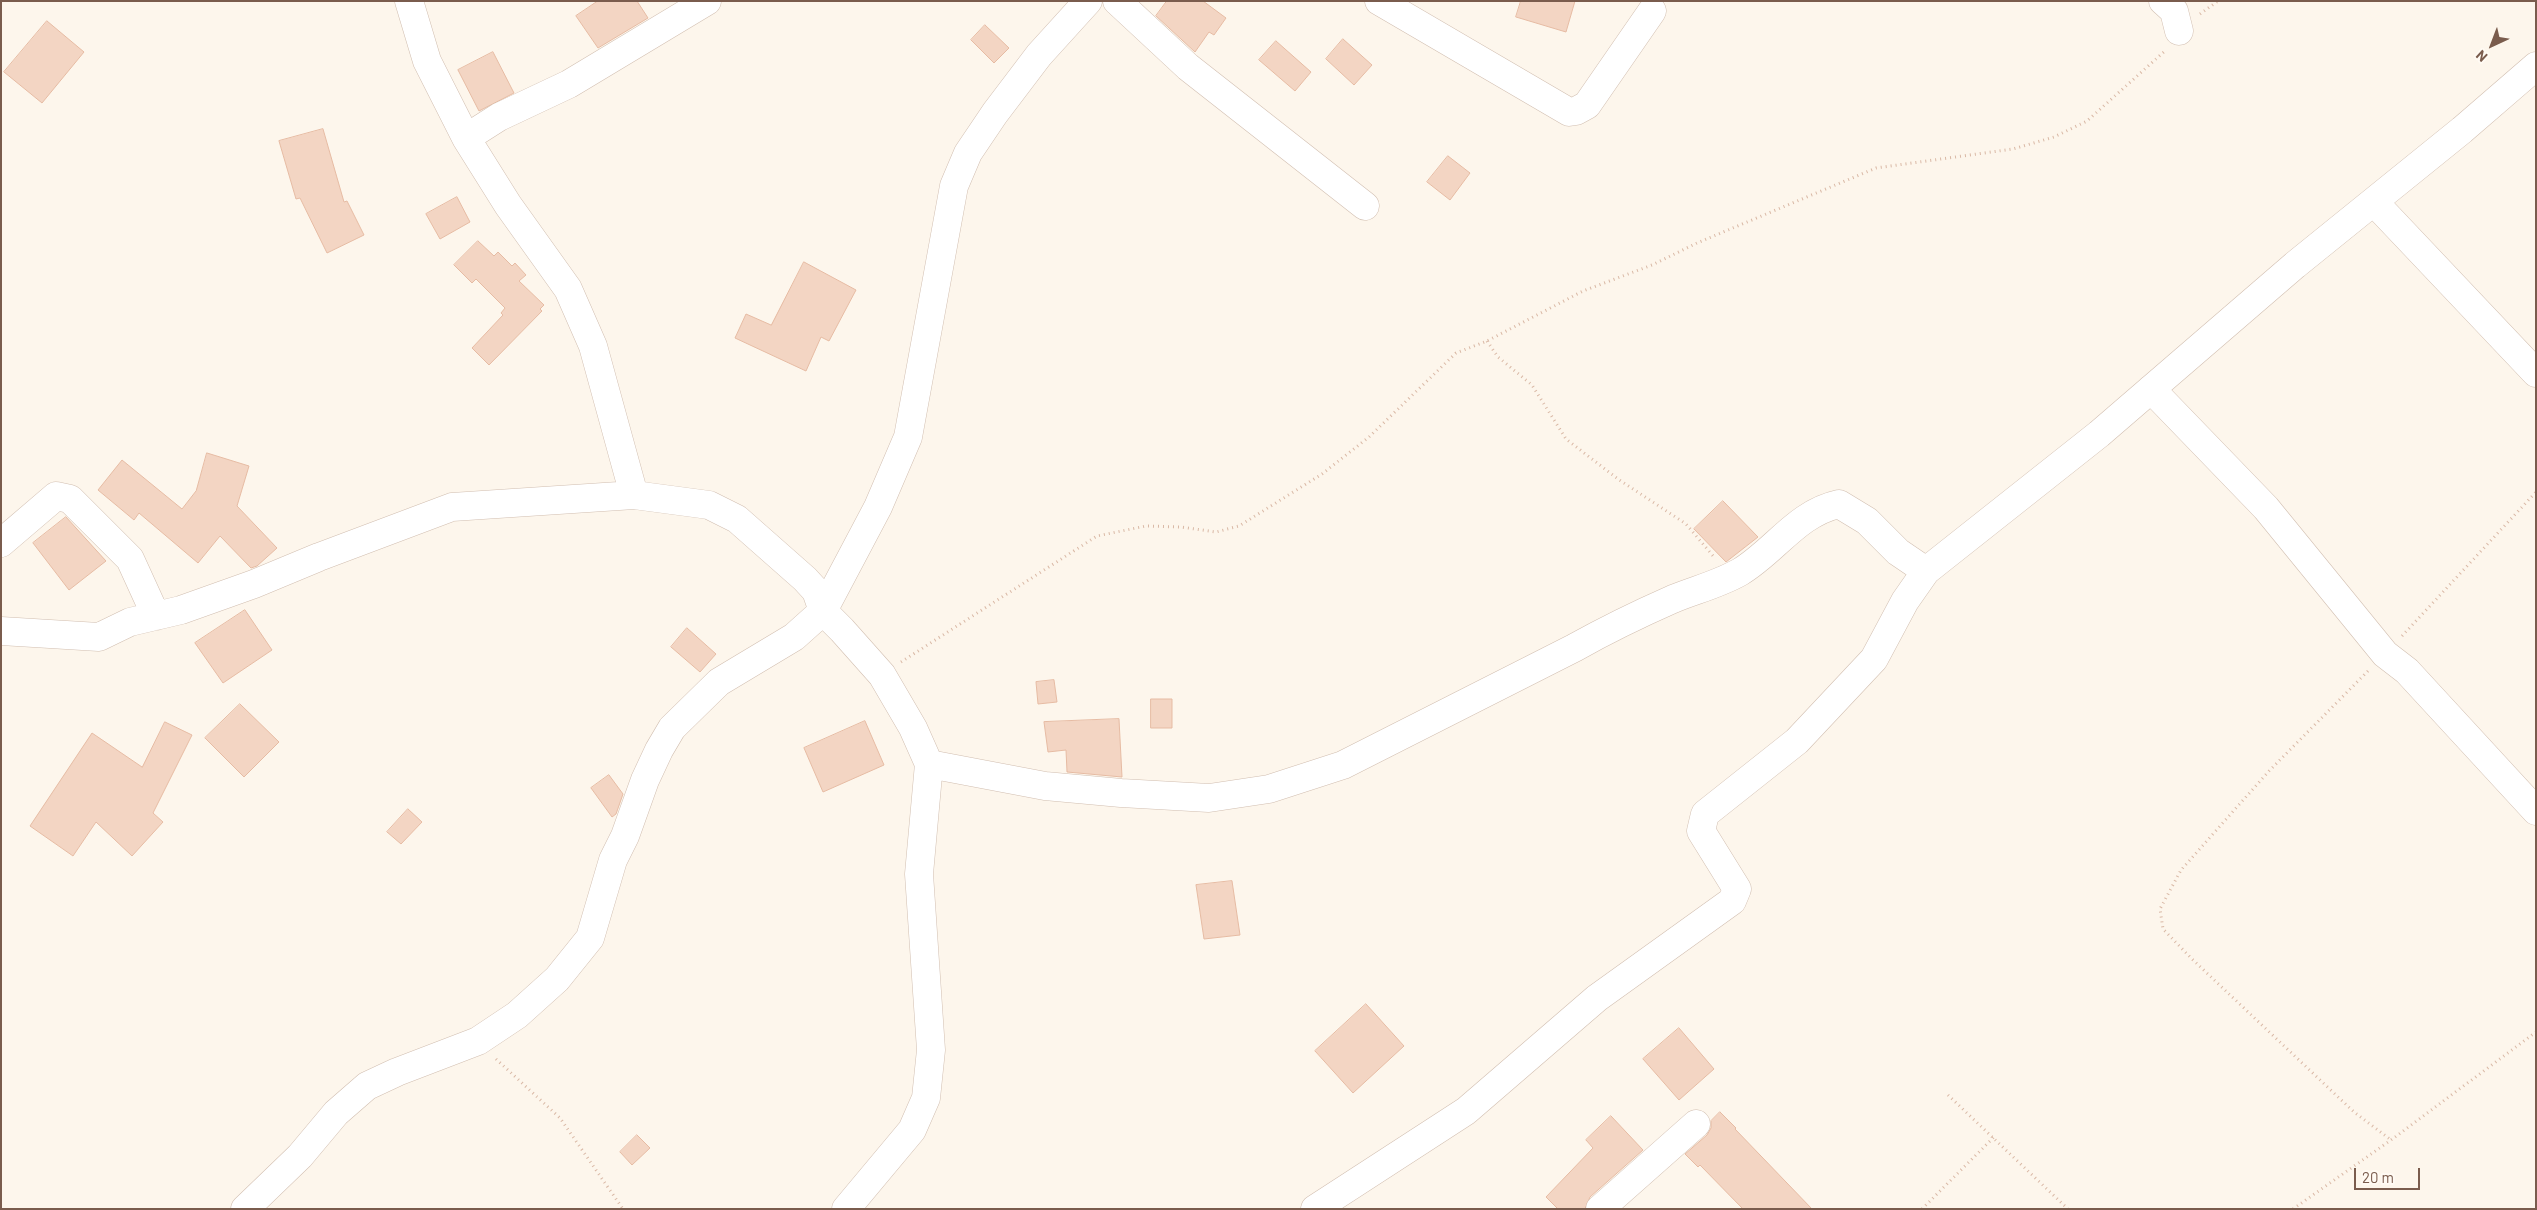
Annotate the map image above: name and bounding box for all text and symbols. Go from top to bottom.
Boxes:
north arrow [2467,20,2517,70]
text: N [2472,47,2491,66]
scale bar [2357,1158,2423,1190]
text: 20 m [2362,1168,2394,1186]

